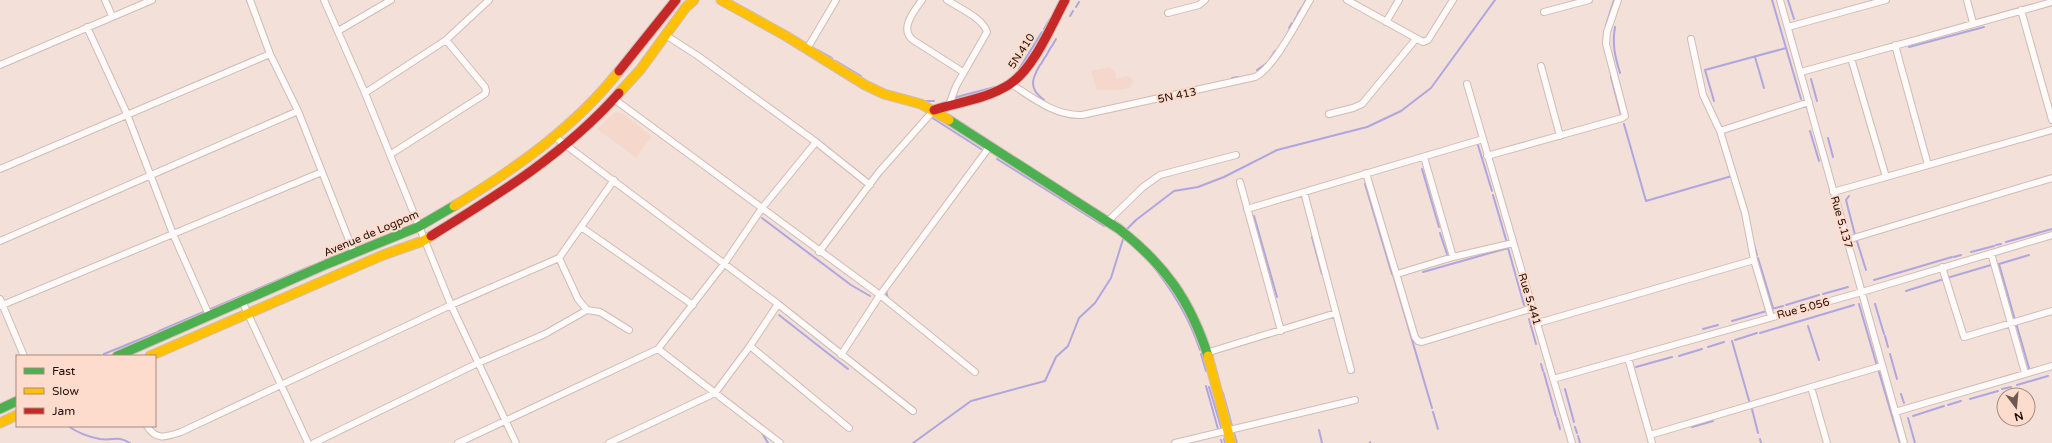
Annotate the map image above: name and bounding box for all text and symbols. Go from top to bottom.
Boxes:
street label: 5N.410 [1005,31,1038,71]
street label: 5N 413 [1157,85,1198,106]
street label: Rue 5.137 [1828,194,1855,250]
street label: Avenue de Logpom [322,208,421,259]
street label: Rue 5.441 [1515,272,1544,327]
street label: Rue 5.056 [1775,295,1831,322]
legend [16,355,156,427]
text: Fast [52,364,76,378]
text: Slow [52,384,79,398]
north arrow [1996,387,2036,427]
text: Jam [52,404,75,418]
text: N [2013,409,2025,424]

